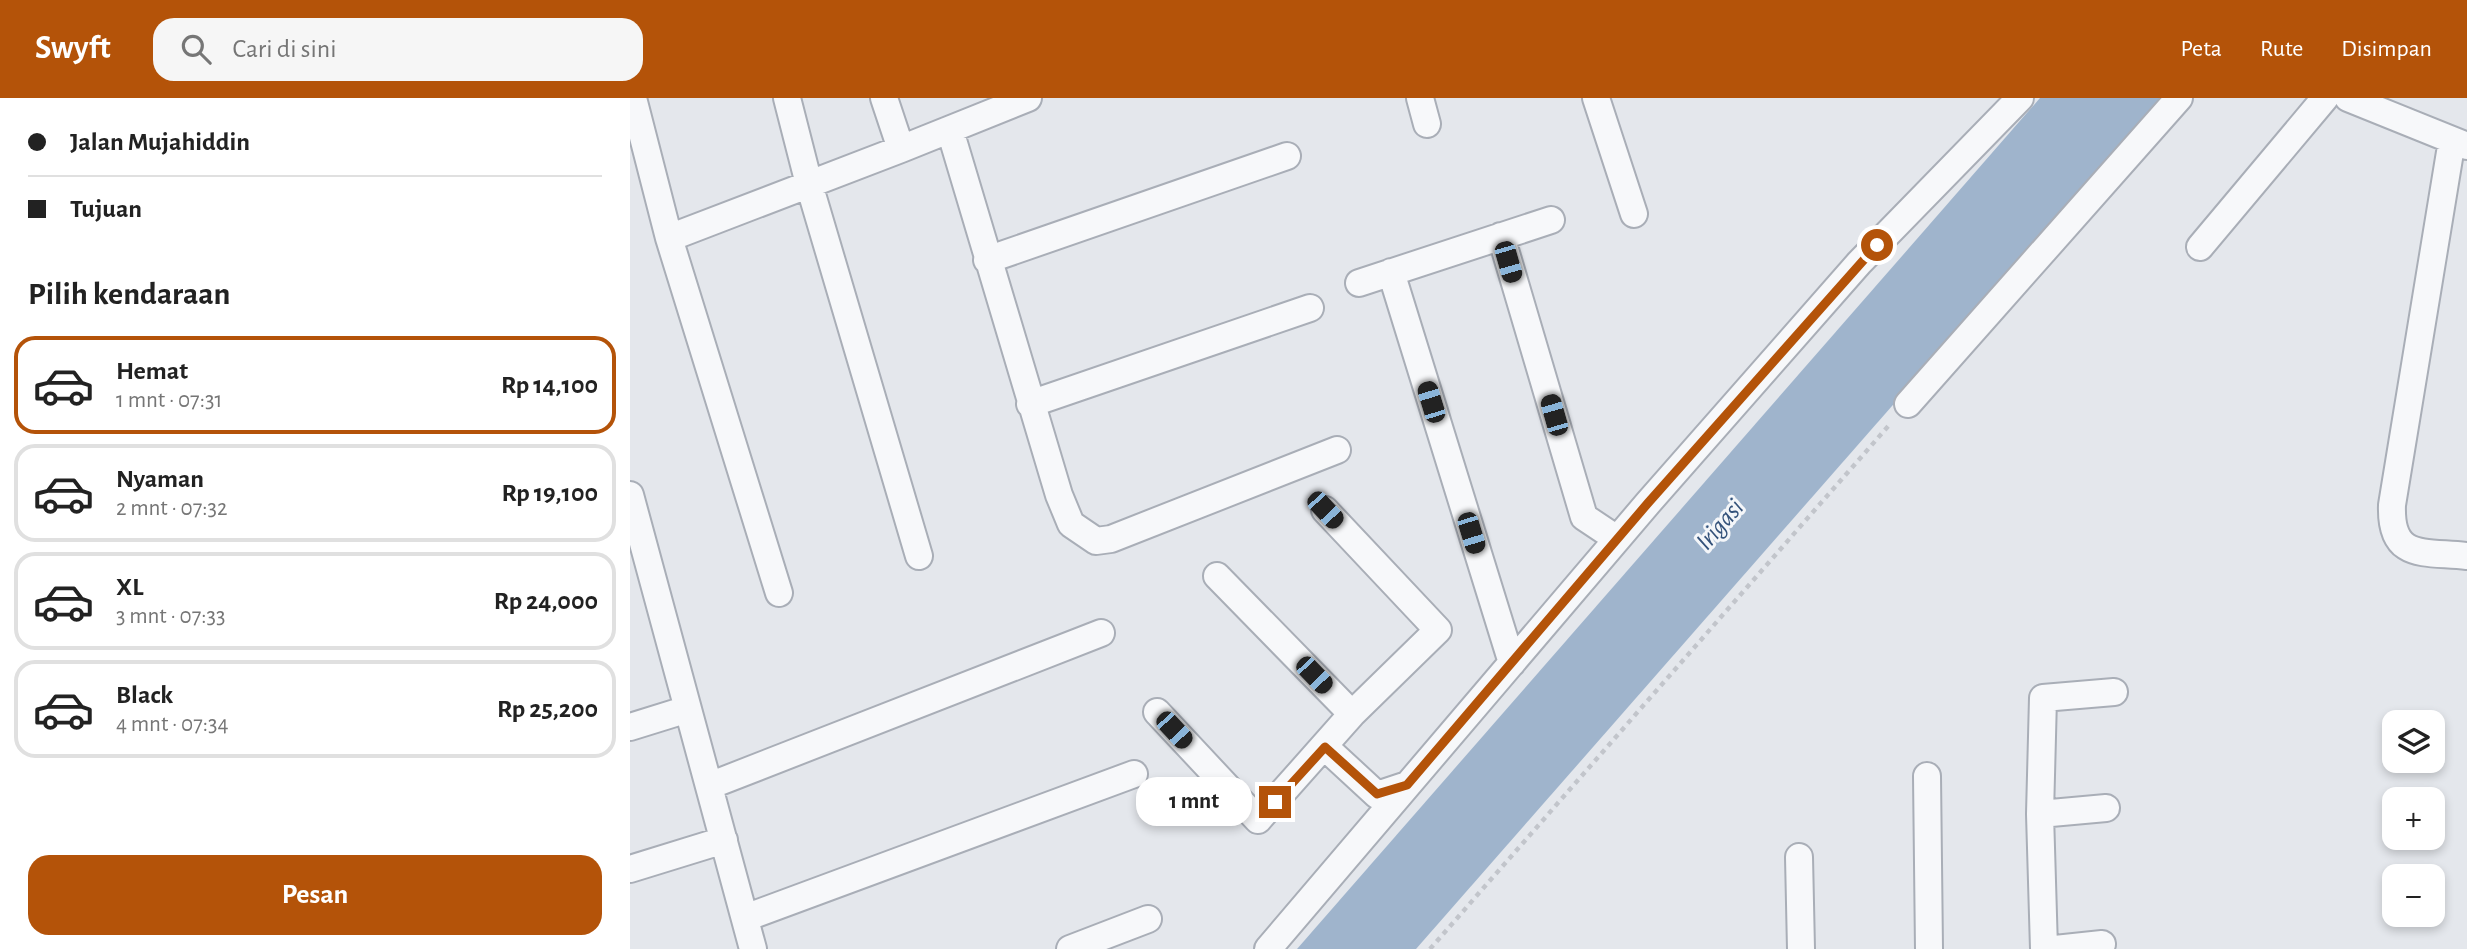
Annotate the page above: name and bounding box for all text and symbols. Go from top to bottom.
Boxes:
search box [153,18,643,81]
icon: search [177,30,215,68]
text: Swyft [35,32,111,65]
text: Cari di sini [233,36,336,62]
text: Peta [2181,37,2222,61]
text: Rute [2260,37,2303,61]
text: Disimpan [2341,37,2432,61]
text: Jalan Mujahiddin [70,129,250,155]
text: Tujuan [70,196,142,222]
route start [1861,229,1893,261]
car [1493,239,1524,285]
text: Pilih kendaraan [28,278,230,310]
icon: car [32,354,95,417]
text: Hemat [116,358,188,384]
text: Rp 14,100 [501,372,598,398]
car [1415,379,1448,425]
text: 1 mnt · 07:31 [116,389,222,412]
car [1539,392,1570,438]
icon: car [32,462,95,525]
text: Nyaman [116,466,204,492]
text: Rp 19,100 [501,480,598,506]
car [1303,487,1348,533]
water label: Irigasi [1691,494,1749,555]
text: 2 mnt · 07:32 [116,497,227,520]
car [1455,510,1488,556]
icon: car [32,570,95,633]
text: XL [116,574,143,600]
text: Rp 24,000 [494,588,598,614]
text: 3 mnt · 07:33 [116,605,225,628]
car [1292,653,1337,697]
icon: car [32,678,95,741]
text: Black [116,682,173,708]
text: Rp 25,200 [497,696,598,722]
car [1152,707,1197,753]
map controls [2382,710,2445,927]
button: layers [2382,710,2445,773]
text: 4 mnt · 07:34 [116,713,229,736]
callout: 1 mnt [1135,778,1250,826]
route end [1259,786,1291,818]
button: + [2382,787,2445,850]
text: 1 mnt [1169,790,1219,813]
button: Pesan [28,855,602,935]
button: − [2382,864,2445,927]

